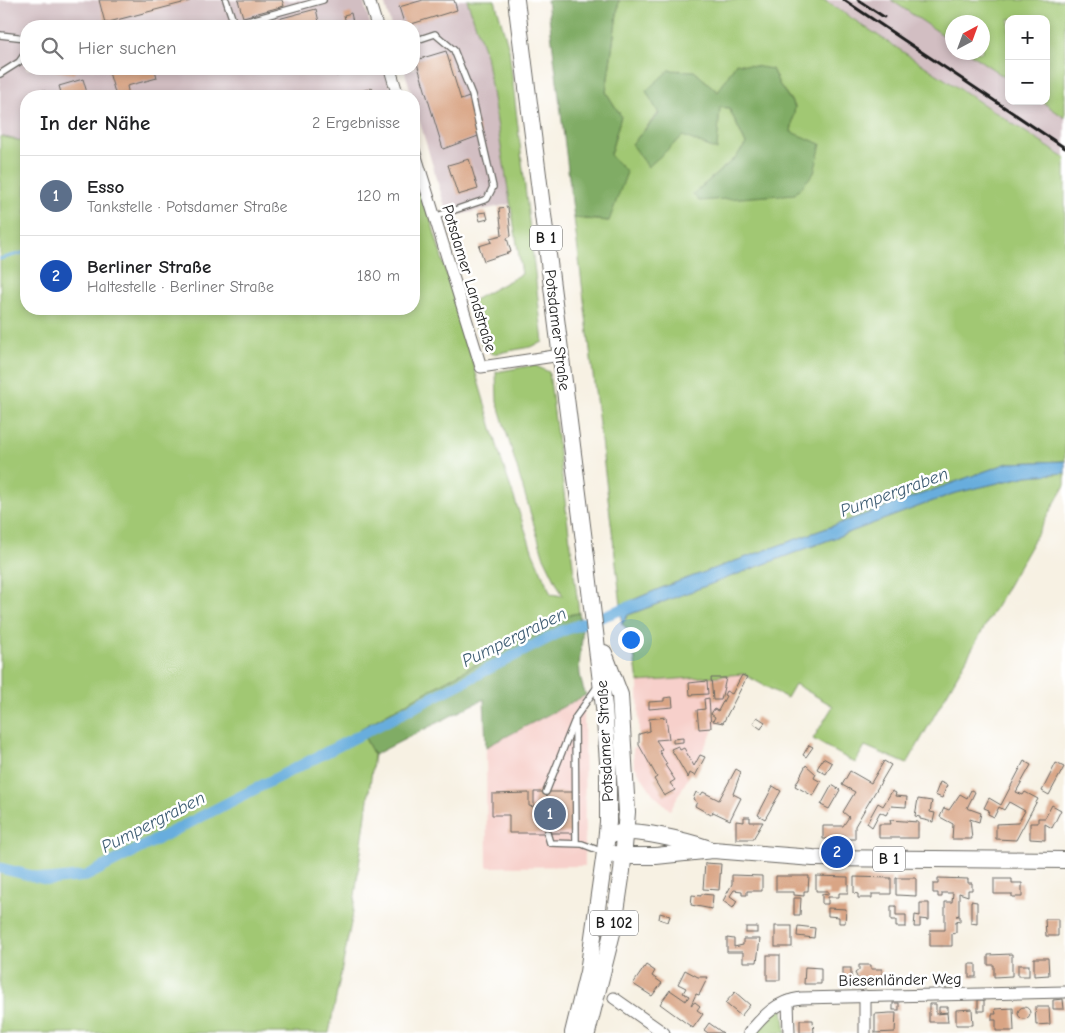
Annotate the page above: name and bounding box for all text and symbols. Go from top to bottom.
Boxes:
north arrow [945,15,990,60]
map controls [1005,15,1050,105]
button: + [1005,15,1050,60]
search box [20,20,420,75]
icon: search [38,34,66,62]
text: Hier suchen [78,37,176,59]
button: − [1005,60,1050,105]
text: In der Nähe [40,111,150,135]
text: 2 Ergebnisse [312,114,400,132]
text: Esso [87,176,124,198]
text: 1 [53,187,59,205]
text: 120 m [357,187,400,205]
text: Tankstelle · Potsdamer Straße [87,198,288,216]
street label: Potsdamer Landstraße [438,203,500,354]
road number: B 1 [530,226,562,250]
text: Berliner Straße [87,256,211,278]
text: 2 [52,267,60,285]
text: 180 m [357,267,400,285]
street label: Potsdamer Straße [541,269,573,392]
text: Haltestelle · Berliner Straße [87,278,274,296]
water label: Pumpergraben [837,463,951,522]
water label: Pumpergraben [459,603,570,672]
your location [618,627,644,653]
street label: Potsdamer Straße [593,680,617,802]
water label: Pumpergraben [98,787,209,858]
pin: 1 [534,795,566,833]
pin: 2 [821,833,853,871]
road number: B 1 [873,846,905,872]
road number: B 102 [590,910,638,936]
street label: Biesenländer Weg [838,970,962,990]

